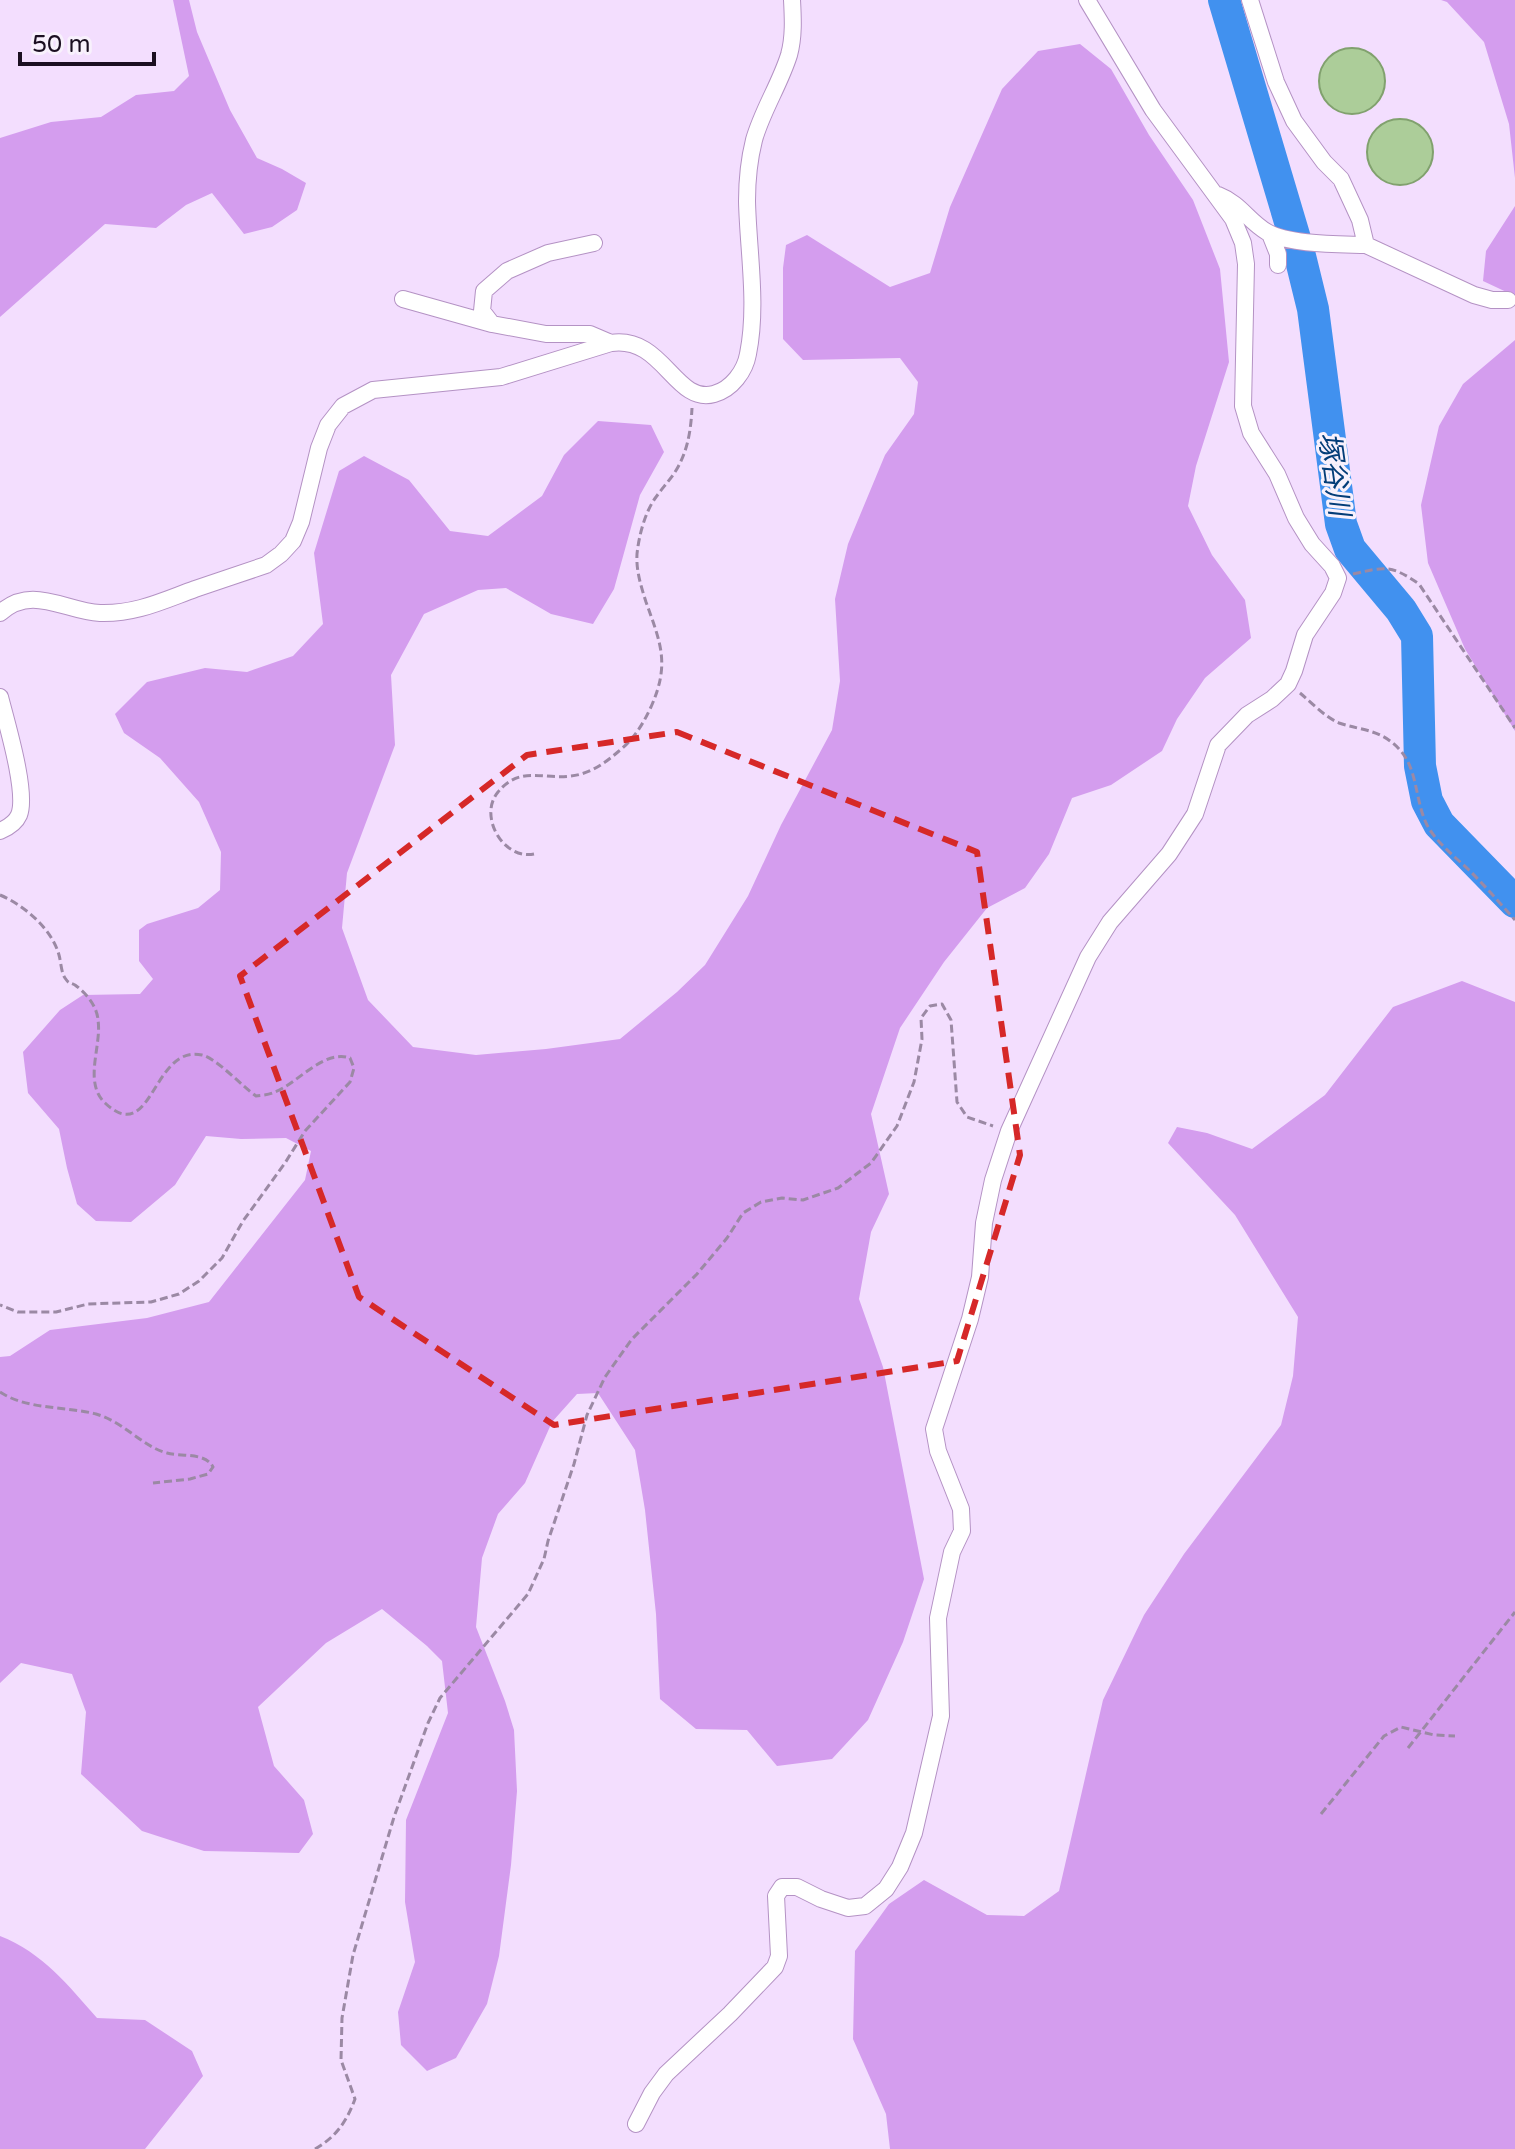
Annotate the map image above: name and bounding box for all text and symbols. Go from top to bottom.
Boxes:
scale bar [20,16,154,66]
text: 50 m [32,30,90,59]
water label: 塚谷川 [1311,430,1357,521]

